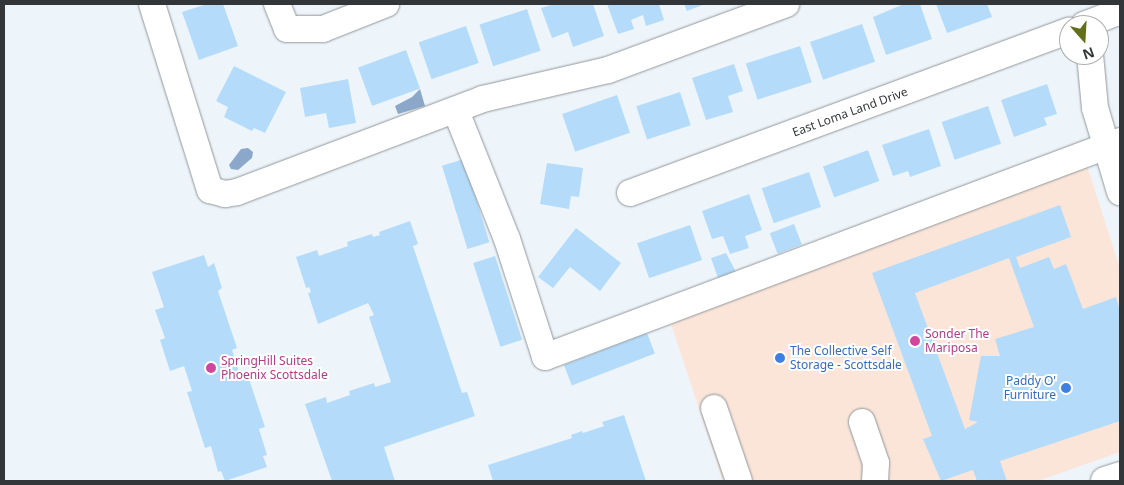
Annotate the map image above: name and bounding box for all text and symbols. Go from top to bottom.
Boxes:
north arrow [1059,15,1109,65]
text: N [1080,43,1097,65]
street label: East Loma Land Drive [790,84,910,140]
place label: Sonder The Mariposa [925,327,989,355]
marker: Sonder The Mariposa [909,335,921,347]
place label: The Collective Self Storage - Scottsdale [790,344,902,372]
marker: The Collective Self Storage - Scottsdale [774,352,786,364]
place label: SpringHill Suites Phoenix Scottsdale [221,354,328,382]
marker: SpringHill Suites Phoenix Scottsdale [205,362,217,374]
place label: Paddy O' Furniture [1004,374,1056,402]
marker: Paddy O' Furniture [1060,382,1072,394]

